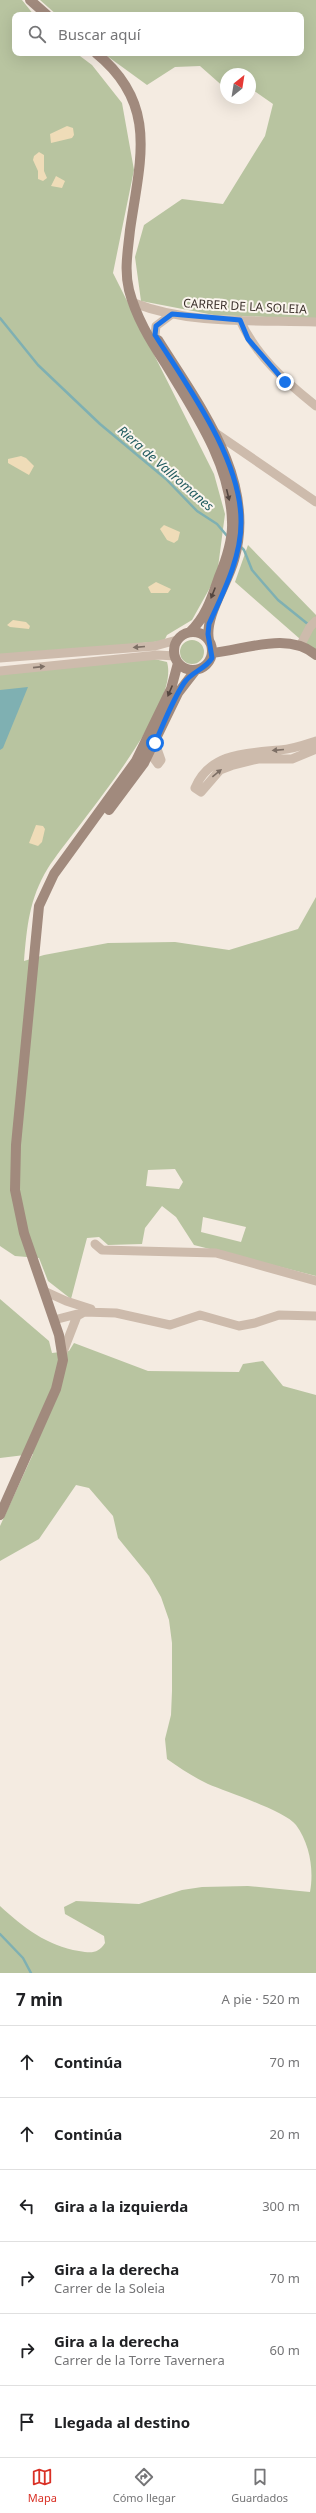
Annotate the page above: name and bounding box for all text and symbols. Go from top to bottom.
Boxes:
search box [12,12,304,56]
icon: search [26,23,48,45]
text: Buscar aquí [58,24,141,44]
north arrow [220,68,256,104]
street label: CARRER DE LA SOLEIA [183,294,308,318]
route end [276,373,294,391]
water label: Riera de Vallromanes [114,421,218,515]
one-way arrow [226,489,232,501]
one-way arrow [210,588,216,599]
one-way arrow [133,644,145,650]
one-way arrow [33,664,45,670]
one-way arrow [167,685,173,697]
route start [146,734,164,752]
one-way arrow [272,746,284,753]
one-way arrow [212,769,223,778]
text: 7 min [16,1988,63,2011]
text: A pie · 520 m [222,1990,300,2008]
icon: ahead [16,2051,38,2073]
text: Continúa [54,2052,122,2072]
text: 70 m [270,2053,300,2071]
icon: ahead [16,2123,38,2145]
text: Continúa [54,2124,122,2144]
text: 20 m [270,2125,300,2143]
icon: left [16,2195,38,2217]
text: Gira a la izquierda [54,2196,188,2216]
text: 300 m [262,2197,300,2215]
text: Gira a la derecha [54,2259,179,2279]
icon: right [16,2267,38,2289]
text: 70 m [270,2269,300,2287]
text: Carrer de la Soleia [54,2279,165,2297]
text: Gira a la derecha [54,2331,179,2351]
icon: right [16,2339,38,2361]
text: 60 m [270,2341,300,2359]
text: Carrer de la Torre Tavernera [54,2351,225,2369]
icon: arrive [16,2411,38,2433]
text: Llegada al destino [54,2412,190,2432]
tab: Mapa [28,2466,57,2505]
tab: Cómo llegar [113,2466,175,2505]
tab: Guardados [231,2466,288,2505]

